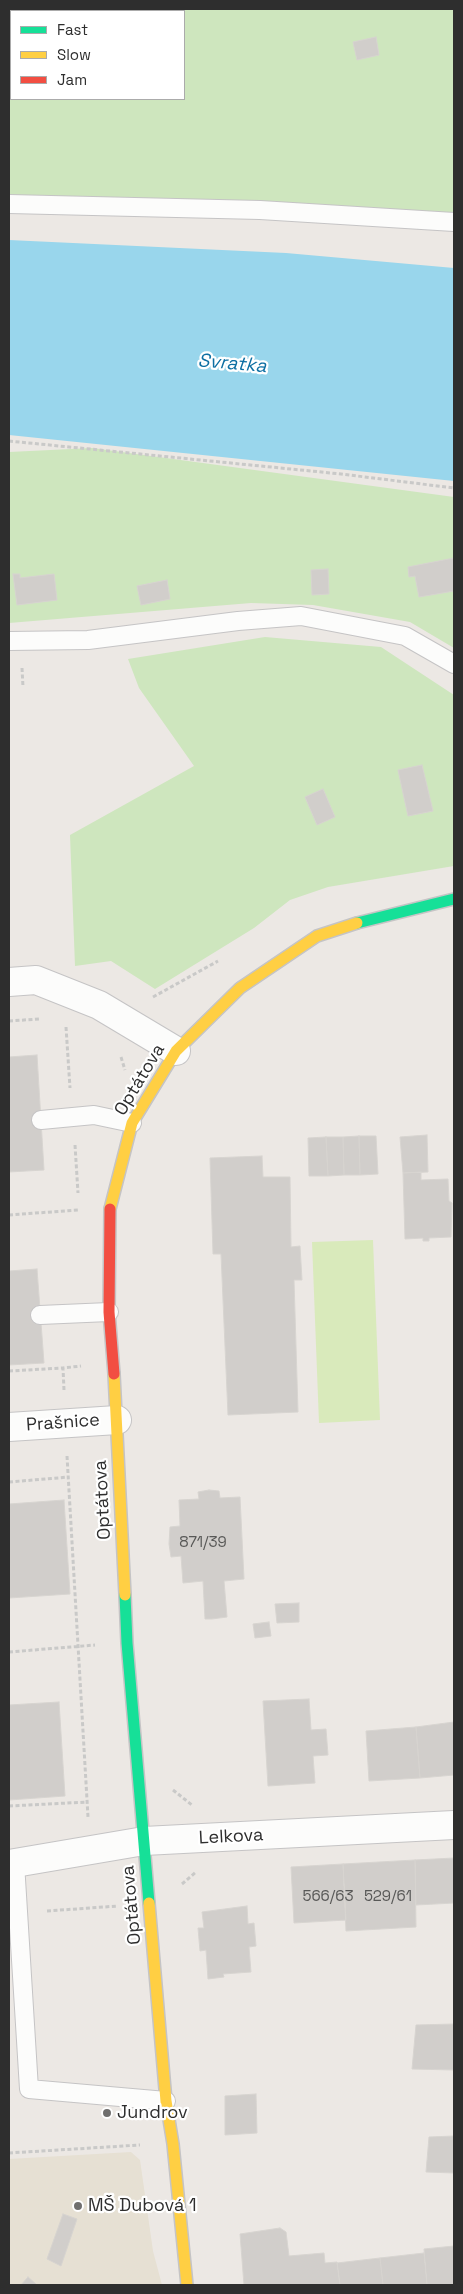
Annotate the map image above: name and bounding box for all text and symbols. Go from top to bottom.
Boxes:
legend [10,10,185,100]
text: Fast [57,20,88,39]
text: Slow [57,45,91,64]
text: Jam [57,70,87,89]
water label: Svratka [197,350,267,378]
street label: Optátova [110,1040,170,1120]
street label: Prašnice [25,1410,101,1436]
street label: Optátova [90,1460,116,1540]
house number: 871/39 [179,1534,227,1552]
street label: Lelkova [198,1825,264,1849]
street label: Optátova [118,1864,146,1946]
house number: 566/63 [302,1888,354,1906]
house number: 529/61 [364,1888,412,1906]
place label: Jundrov [117,2102,188,2124]
marker: Jundrov [101,2107,113,2119]
place label: MŠ Dubová 1 [88,2195,196,2217]
marker: MŠ Dubová 1 [72,2200,84,2212]

